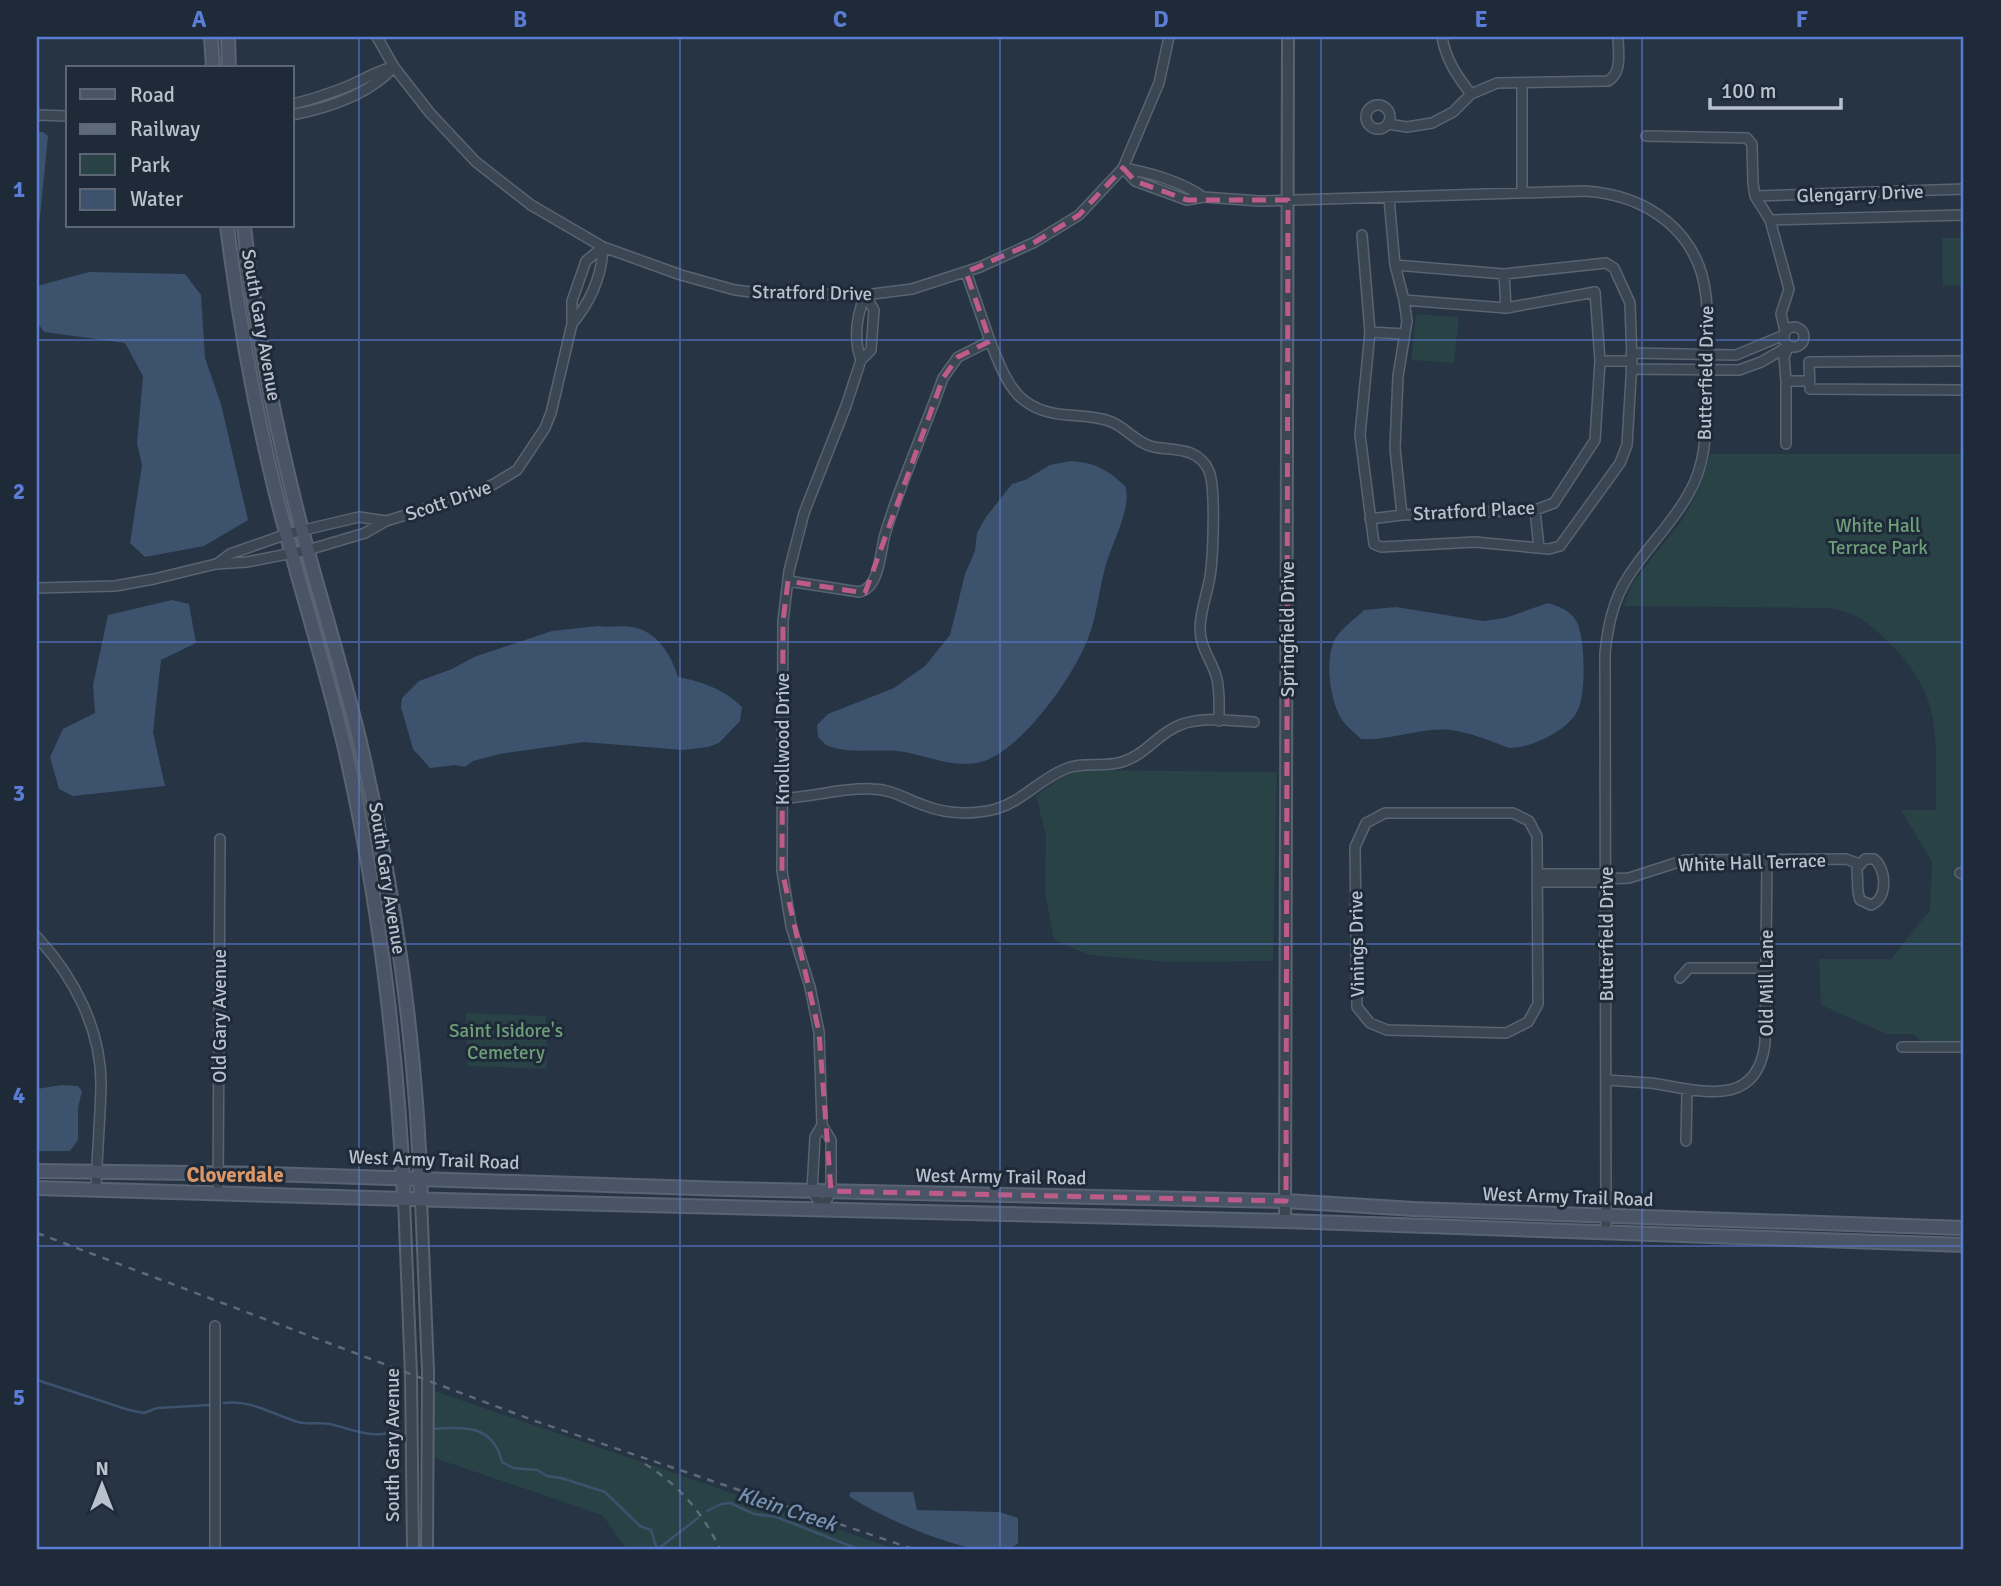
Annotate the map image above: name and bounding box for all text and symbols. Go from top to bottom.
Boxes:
text: A [192,5,207,34]
text: B [513,5,527,34]
text: C [833,5,847,34]
text: D [1153,5,1169,34]
text: E [1474,5,1488,34]
text: F [1796,5,1808,34]
legend [66,66,294,228]
scale bar [1710,66,1842,110]
text: 100 m [1721,78,1776,104]
text: Road [130,82,175,108]
text: Railway [130,116,200,142]
text: Park [130,152,171,178]
text: 1 [13,175,25,204]
street label: Glengarry Drive [1796,180,1924,208]
text: Water [130,186,183,212]
street label: South Gary Avenue [236,247,286,403]
street label: Stratford Drive [752,280,872,306]
street label: Butterfield Drive [1693,305,1719,441]
street label: Scott Drive [402,475,494,527]
text: 2 [13,477,25,506]
street label: Stratford Place [1413,496,1536,526]
park label: White Hall Terrace Park [1828,514,1928,560]
street label: Springfield Drive [1276,561,1300,697]
street label: Knollwood Drive [771,673,795,805]
text: 3 [13,779,25,808]
street label: South Gary Avenue [363,800,411,956]
street label: White Hall Terrace [1677,848,1827,878]
street label: Butterfield Drive [1595,867,1619,1001]
street label: Vinings Drive [1344,890,1370,998]
street label: Old Mill Lane [1755,929,1779,1037]
street label: Old Gary Avenue [208,949,232,1083]
park label: Saint Isidore's Cemetery [449,1019,563,1065]
text: 4 [13,1081,25,1110]
street label: West Army Trail Road [348,1145,520,1175]
district label: Cloverdale [186,1162,284,1188]
street label: West Army Trail Road [915,1164,1087,1190]
street label: West Army Trail Road [1482,1182,1654,1212]
street label: South Gary Avenue [381,1368,405,1522]
text: 5 [13,1383,25,1412]
north arrow [66,1450,136,1520]
text: N [95,1457,109,1481]
water label: Klein Creek [734,1481,842,1538]

